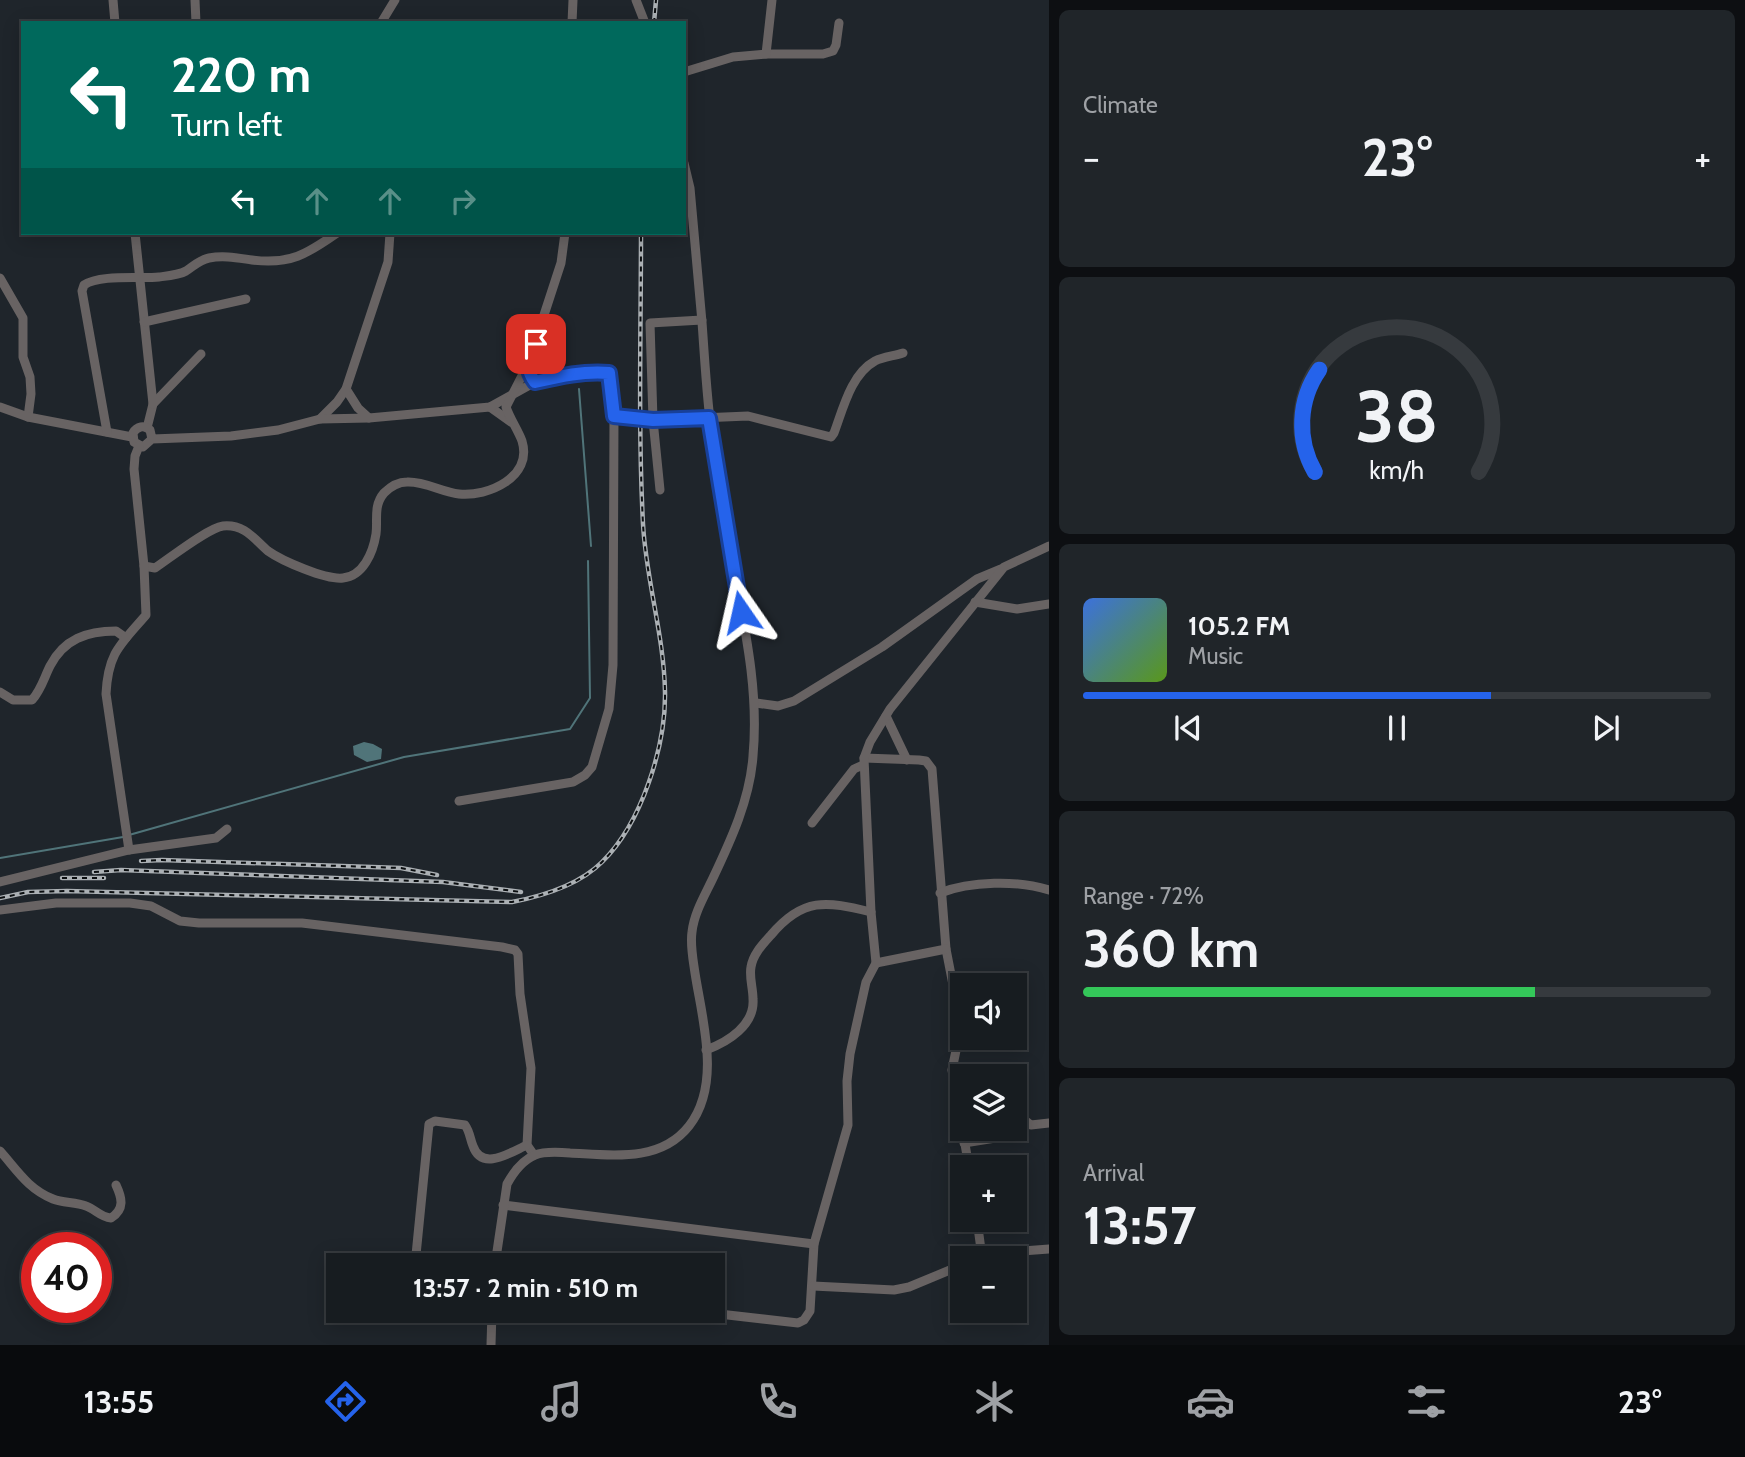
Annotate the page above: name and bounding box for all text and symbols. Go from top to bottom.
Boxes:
text: 220 m [171,45,311,104]
icon: left [56,49,147,140]
text: Climate [1083,91,1158,119]
text: Turn left [171,105,282,144]
text: 23° [1362,126,1432,189]
text: − [1083,134,1100,181]
text: + [1694,134,1711,181]
icon: left [225,182,263,220]
icon: ahead [298,182,336,220]
icon: ahead [371,182,409,220]
icon: right [444,182,482,220]
pin [506,314,566,374]
icon: arrive [517,325,555,363]
text: 38 [1355,372,1439,460]
text: km/h [1370,454,1424,484]
position arrow [704,575,778,649]
text: 105.2 FM [1188,610,1290,642]
text: Music [1188,642,1243,670]
icon: previous [1169,709,1207,747]
icon: pause [1378,709,1416,747]
icon: next [1587,709,1625,747]
text: Range · 72% [1083,882,1204,910]
text: 360 km [1083,917,1259,980]
map controls [950,973,1027,1323]
button: sound [950,973,1027,1050]
button: layers [950,1064,1027,1141]
button: + [950,1155,1027,1232]
text: Arrival [1083,1159,1144,1187]
text: 13:57 [1083,1194,1196,1257]
speed limit sign: 40 [21,1232,112,1323]
button: − [950,1246,1027,1323]
text: 13:57 · 2 min · 510 m [413,1272,638,1304]
icon: directions [321,1377,370,1426]
icon: music [537,1377,586,1426]
icon: phone [753,1377,802,1426]
icon: climate [970,1377,1019,1426]
icon: car [1186,1377,1235,1426]
icon: filters [1402,1377,1451,1426]
text: 13:55 [84,1382,154,1421]
text: 23° [1618,1382,1661,1421]

